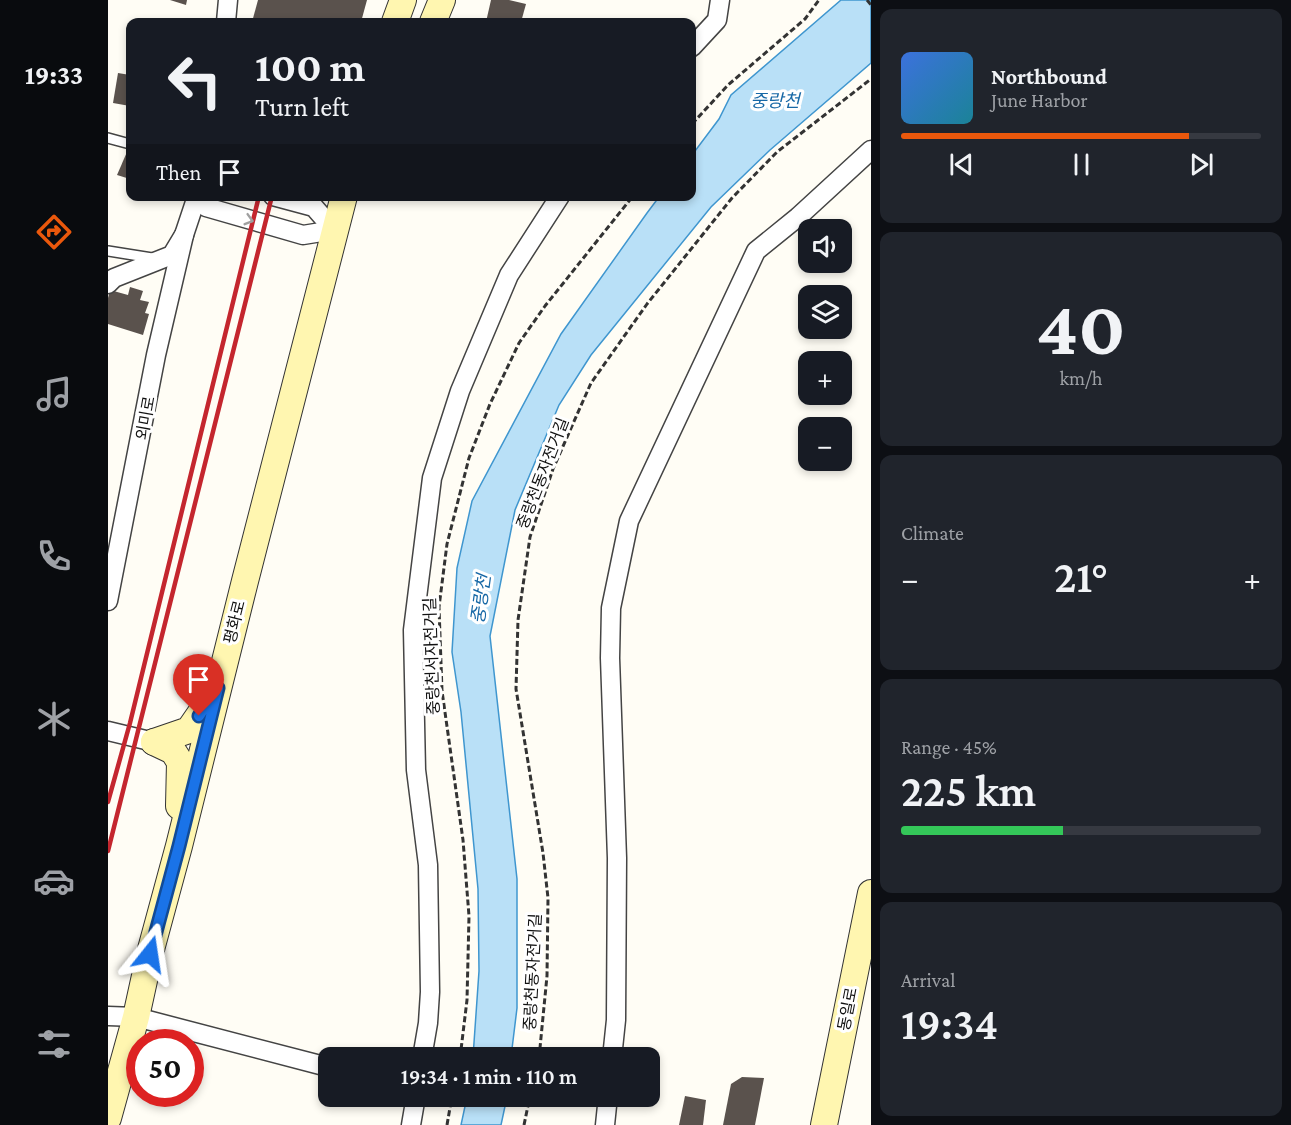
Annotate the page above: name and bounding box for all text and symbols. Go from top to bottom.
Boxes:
icon: left [156,42,234,120]
text: 100 m [255,43,365,90]
text: 19:33 [25,60,83,90]
text: Northbound [991,64,1107,89]
text: June Harbor [991,89,1088,111]
water label: 중랑천 [750,91,802,111]
text: Turn left [255,92,349,122]
icon: previous [945,148,978,181]
icon: pause [1065,148,1098,181]
icon: next [1185,148,1218,181]
icon: arrive [213,156,246,189]
text: Then [156,160,201,185]
icon: directions [33,211,75,253]
one-way arrow [243,213,254,225]
map controls [798,219,852,471]
button: sound [798,219,852,273]
text: 40 [1036,284,1126,371]
button: layers [798,285,852,339]
button: + [798,351,852,405]
text: km/h [1059,367,1103,389]
icon: music [33,373,75,415]
street label: 외미로 [133,395,158,441]
street label: 중랑천동자전거길 [513,415,572,531]
button: − [798,417,852,471]
text: Climate [901,522,964,544]
icon: phone [33,535,75,577]
text: 21° [1054,552,1108,602]
text: − [901,560,918,597]
text: + [1244,560,1261,597]
water label: 중랑천 [468,571,495,625]
street label: 중랑천서자전거길 [421,597,442,715]
street label: 평화로 [221,598,248,646]
pin [173,654,224,716]
icon: arrive [182,663,215,696]
icon: climate [33,698,75,740]
text: Range · 45% [901,736,997,758]
text: 225 km [901,766,1036,816]
icon: car [33,860,75,902]
street label: 중랑천동자전거길 [521,913,544,1031]
position arrow [118,922,182,986]
text: Arrival [901,969,955,991]
street label: 동일로 [835,986,860,1032]
text: 19:34 [901,999,998,1049]
icon: filters [33,1023,75,1065]
speed limit sign: 50 [126,1029,204,1107]
text: 19:34 · 1 min · 110 m [401,1064,577,1089]

